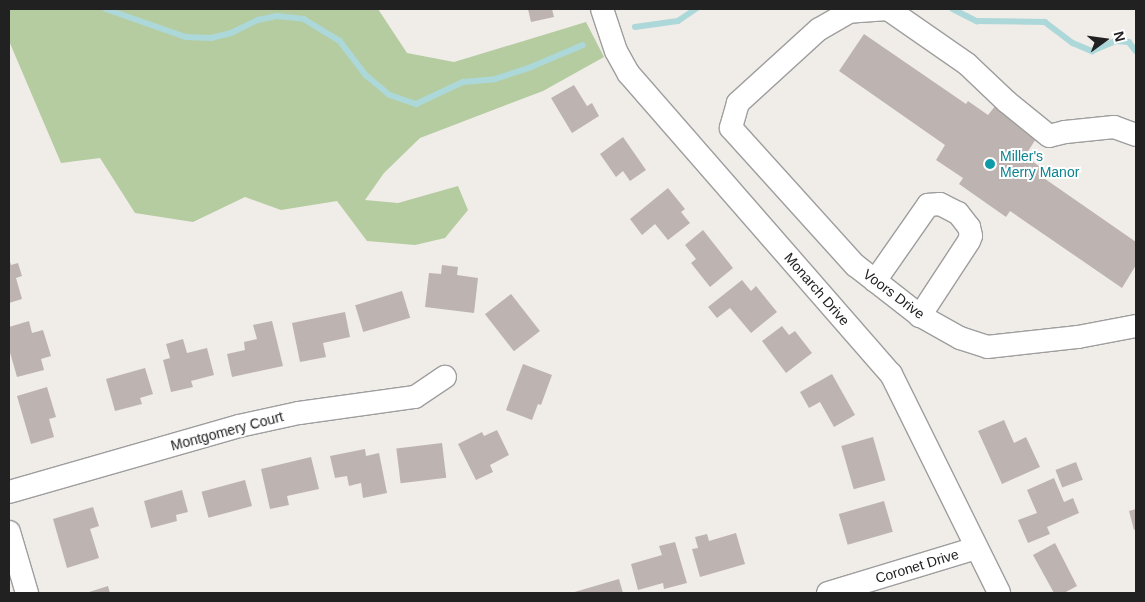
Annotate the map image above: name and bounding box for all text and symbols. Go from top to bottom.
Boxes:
north arrow [1080,15,1130,65]
text: N [1111,30,1129,43]
place label: Miller's Merry Manor [1000,148,1079,180]
marker: Miller's Merry Manor [984,158,996,170]
street label: Monarch Drive [781,249,853,329]
street label: Voors Drive [860,266,928,322]
street label: Montgomery Court [169,408,285,454]
street label: Coronet Drive [873,545,961,587]

